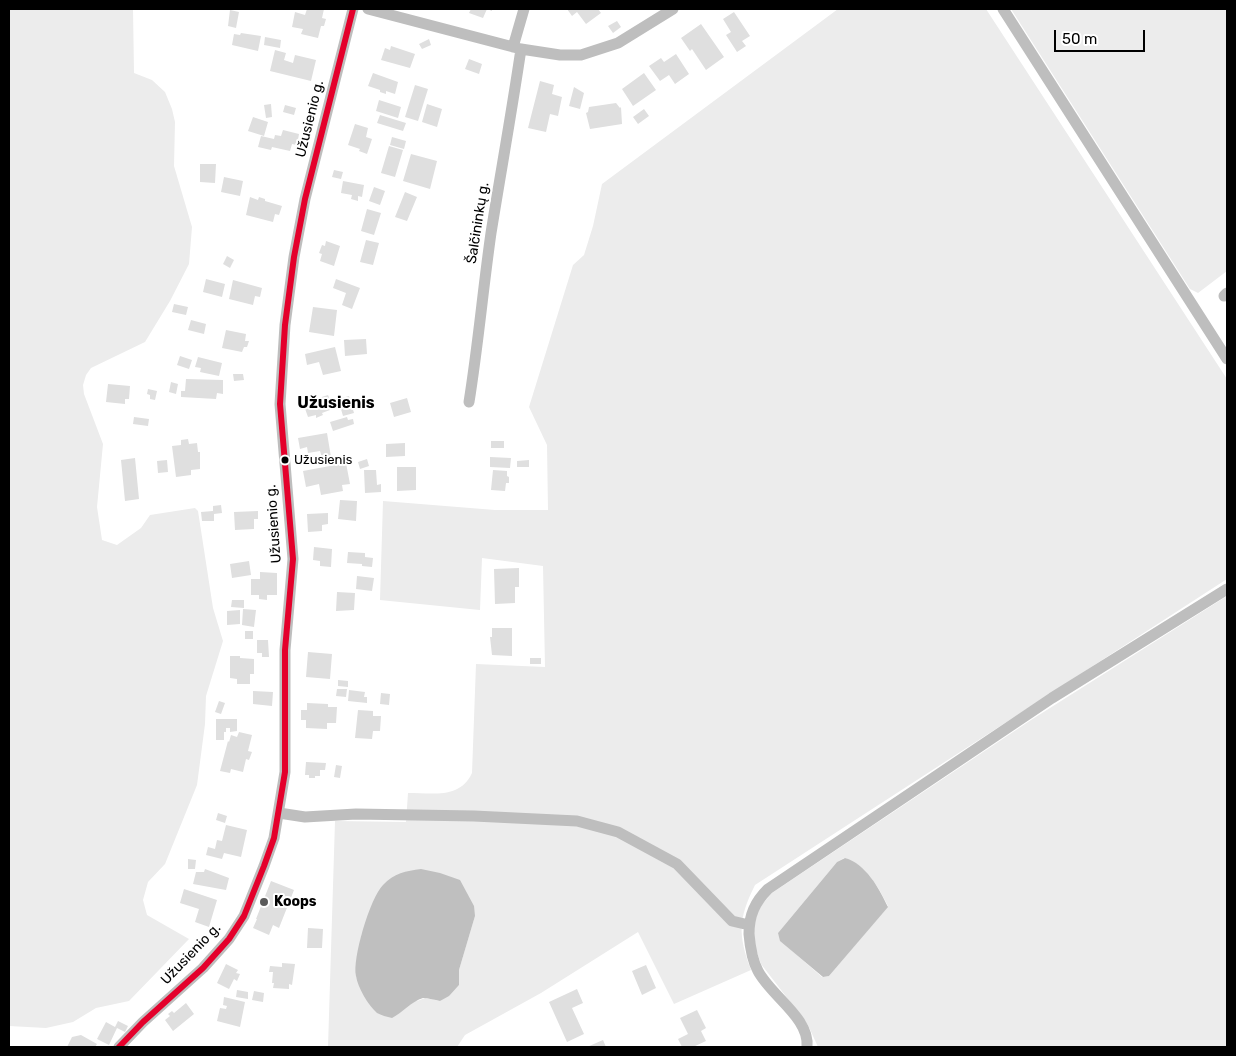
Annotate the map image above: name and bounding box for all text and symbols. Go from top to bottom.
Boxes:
scale bar [1056,20,1147,52]
text: 50 m [1062,30,1097,48]
street label: Užusienio g. [292,79,328,159]
street label: Šalčininkų g. [463,181,493,265]
district label: Užusienis [297,393,375,413]
place label: Užusienis [294,452,352,468]
marker: Užusienis [280,455,290,465]
street label: Užusienio g. [263,484,285,564]
place label: Koops [274,894,317,910]
marker: Koops [258,896,270,908]
street label: Užusienio g. [158,920,224,988]

